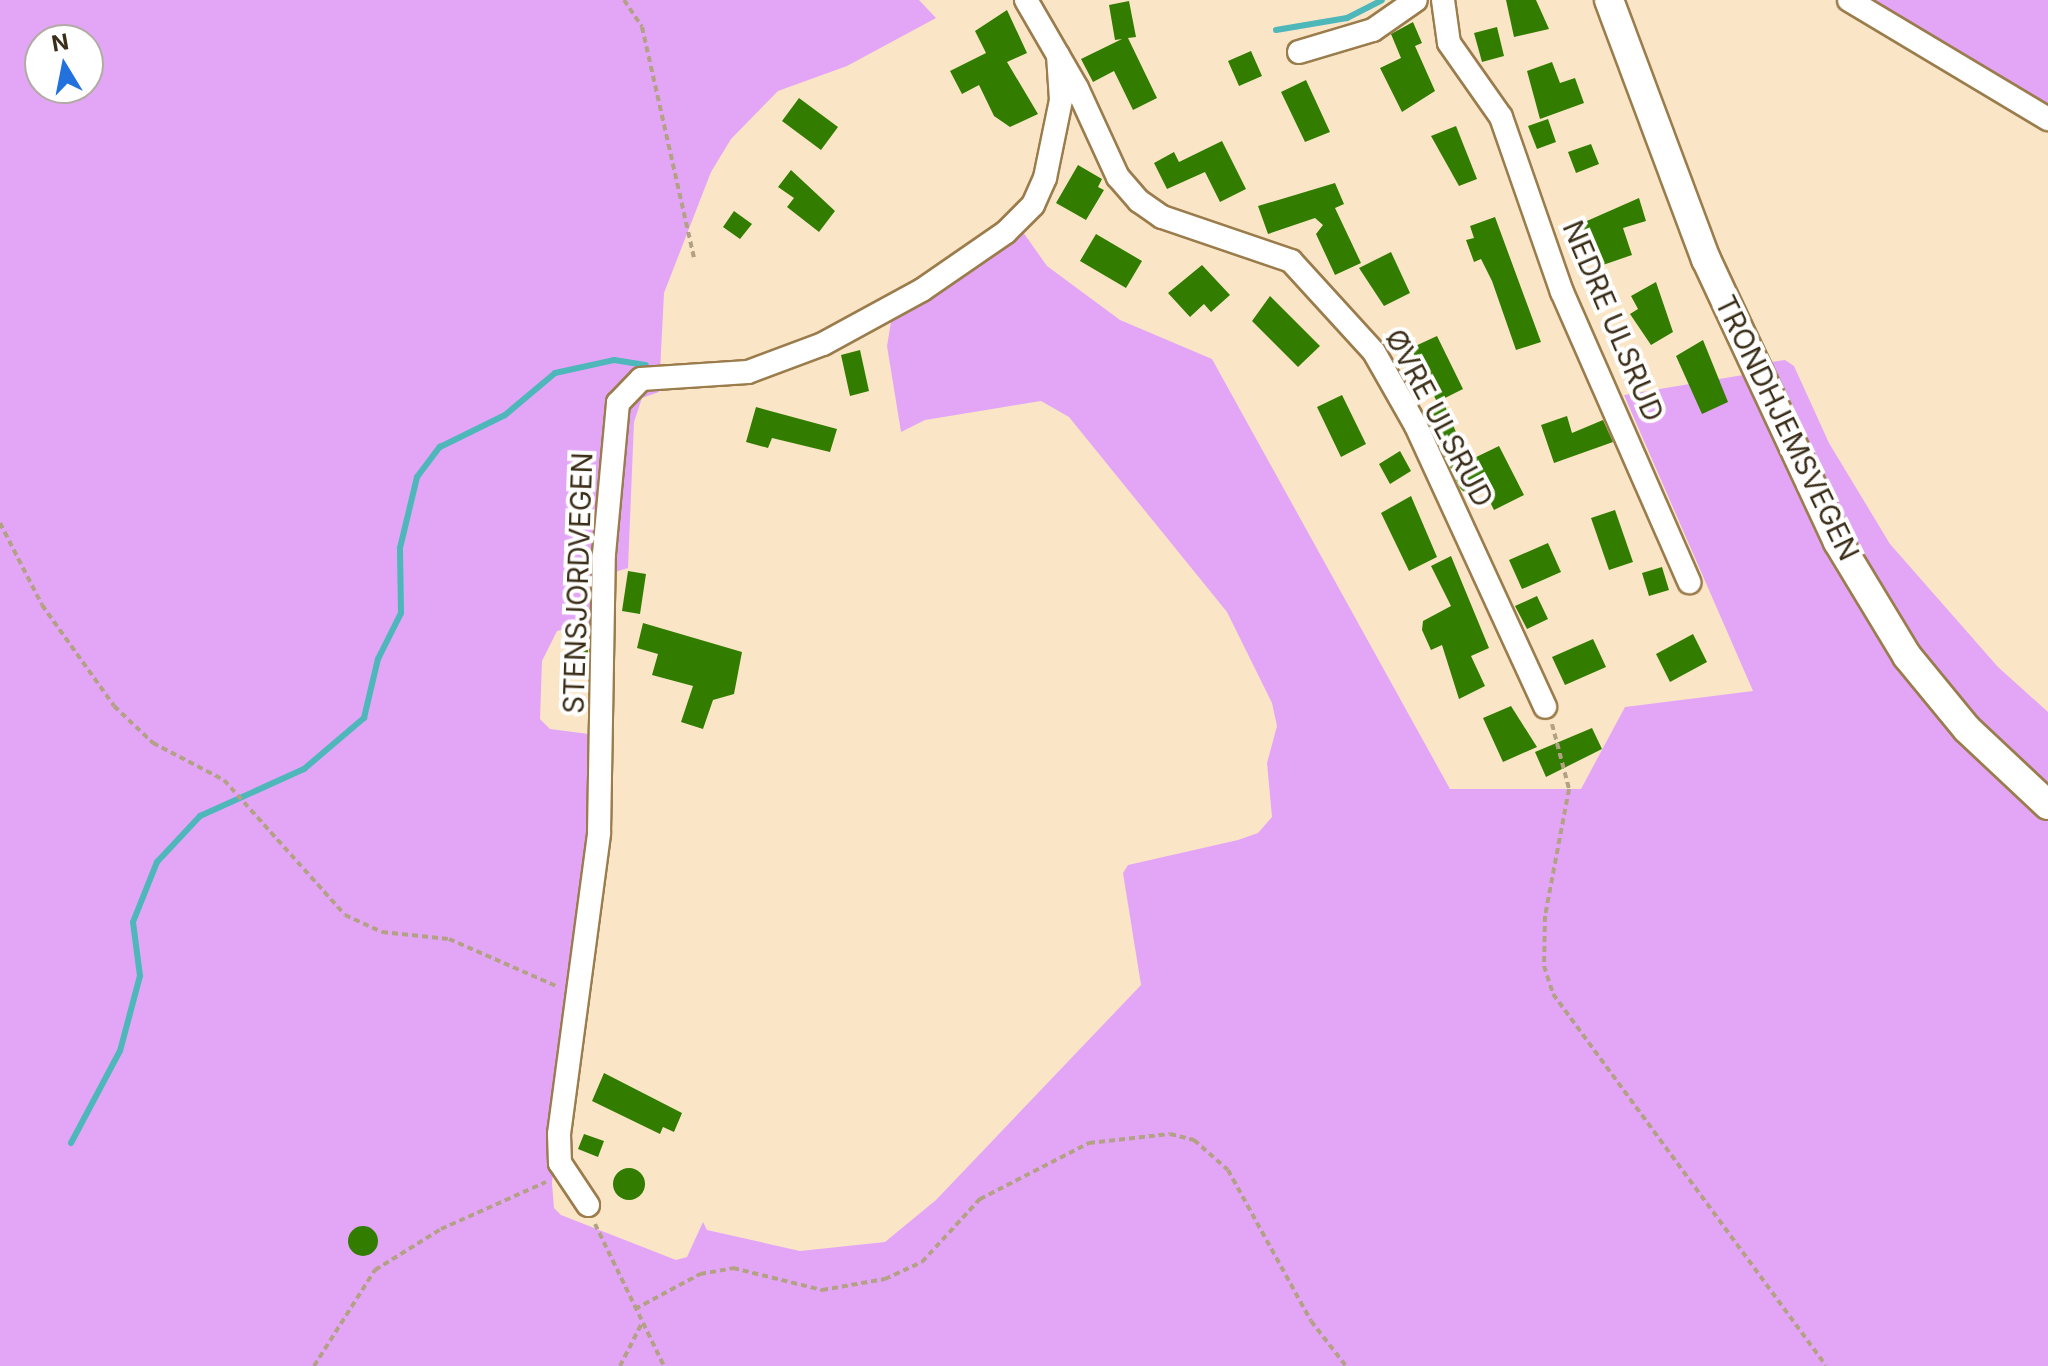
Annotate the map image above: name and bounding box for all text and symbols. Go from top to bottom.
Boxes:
north arrow [24,24,104,104]
text: N [50,28,71,57]
street label: NEDRE ULSRUD [1556,216,1670,426]
street label: TRONDHJEMSVEGEN [1708,290,1866,566]
street label: ØVRE ULSRUD [1378,323,1500,513]
street label: STENSJORDVEGEN [557,452,599,714]

